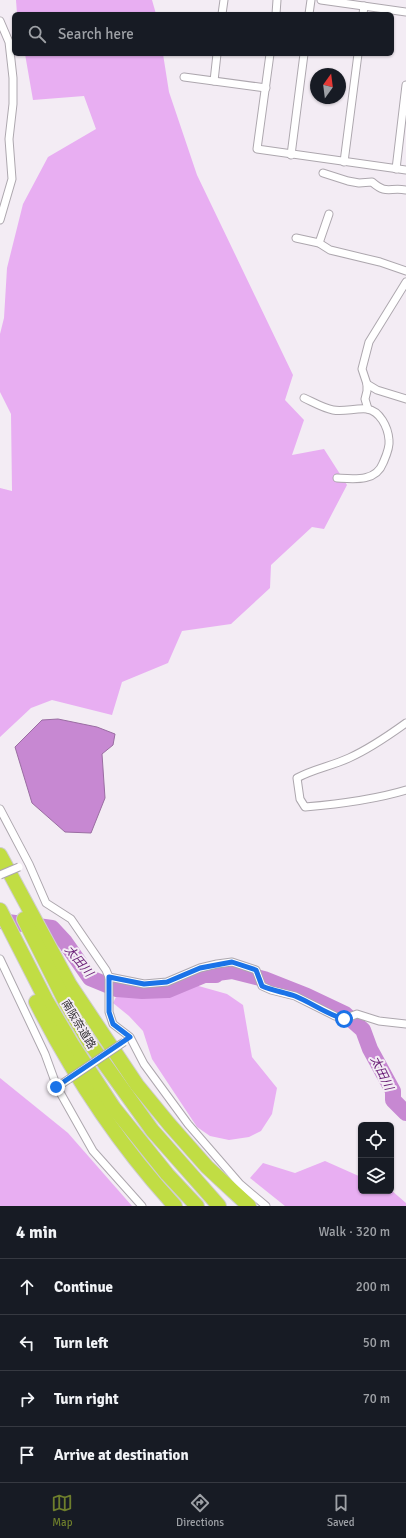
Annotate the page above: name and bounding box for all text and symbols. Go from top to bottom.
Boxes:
search box [12,12,394,56]
icon: search [26,23,48,45]
text: Search here [58,25,134,43]
north arrow [310,68,346,104]
water label: 太田川 [61,943,97,981]
street label: 南阪奈道路 [59,997,98,1051]
route start [335,1010,353,1028]
water label: 太田川 [367,1054,397,1094]
route end [47,1078,65,1096]
map controls [358,1122,394,1194]
button: locate [358,1122,394,1158]
button: layers [358,1158,394,1194]
text: 4 min [16,1222,57,1243]
text: Walk · 320 m [319,1224,390,1240]
icon: ahead [16,1276,38,1298]
text: Continue [54,1278,113,1296]
text: 200 m [356,1279,390,1295]
icon: left [16,1332,38,1354]
text: Turn left [54,1334,108,1352]
text: 50 m [363,1335,390,1351]
icon: right [16,1388,38,1410]
text: Turn right [54,1390,119,1408]
text: 70 m [363,1391,390,1407]
icon: arrive [16,1444,38,1466]
text: Arrive at destination [54,1446,189,1464]
tab: Map [51,1492,73,1529]
tab: Directions [176,1492,224,1529]
tab: Saved [327,1492,355,1529]

